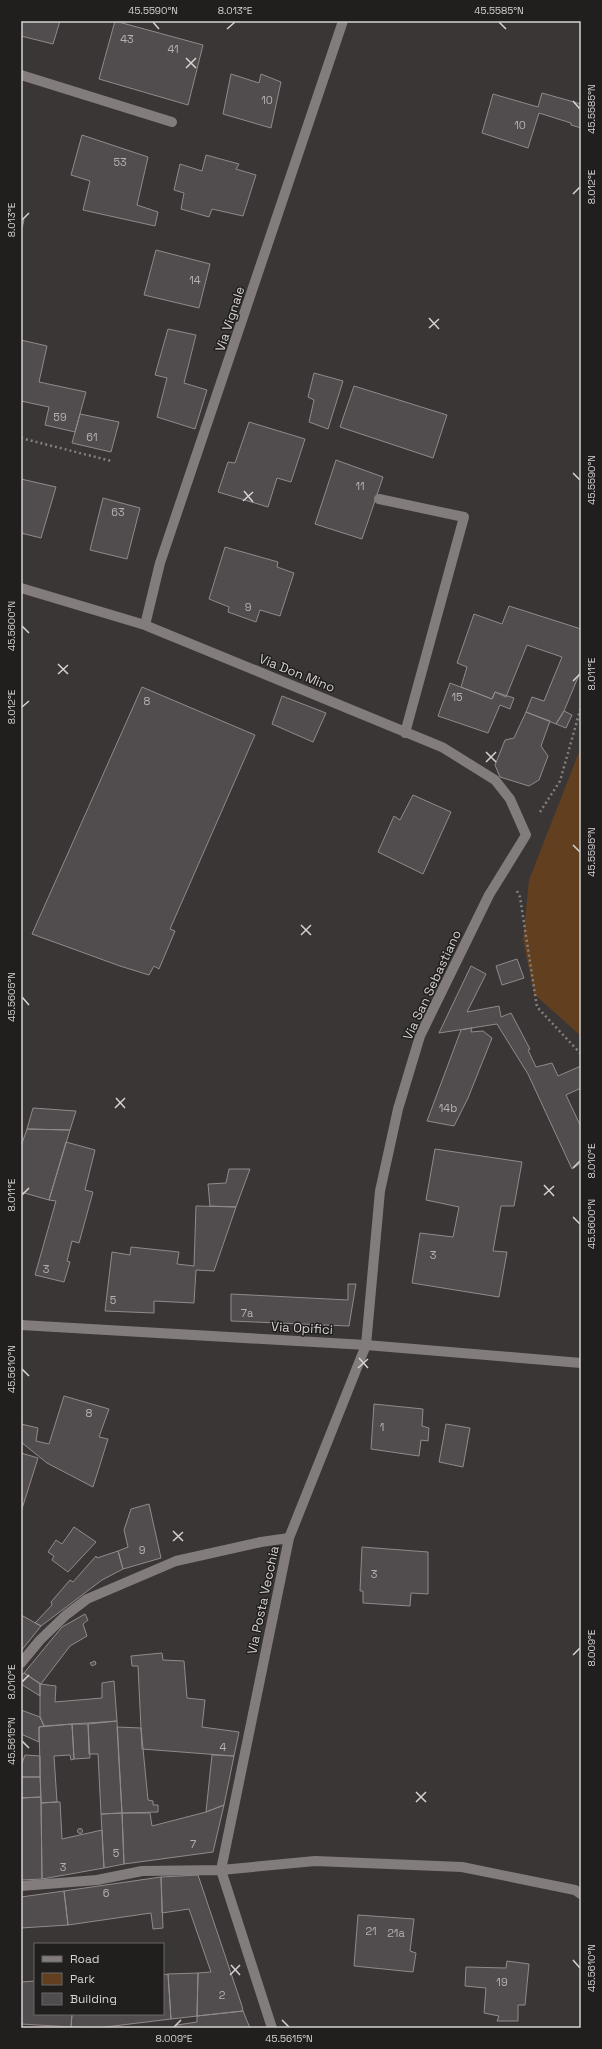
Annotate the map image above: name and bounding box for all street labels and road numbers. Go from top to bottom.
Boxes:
street label: Via Vignale [211,284,249,354]
street label: Via Don Mino [257,650,337,696]
street label: Via San Sebastiano [399,927,465,1043]
street label: Via Opifici [271,1318,333,1338]
street label: Via Posta Vecchia [243,1544,283,1656]

